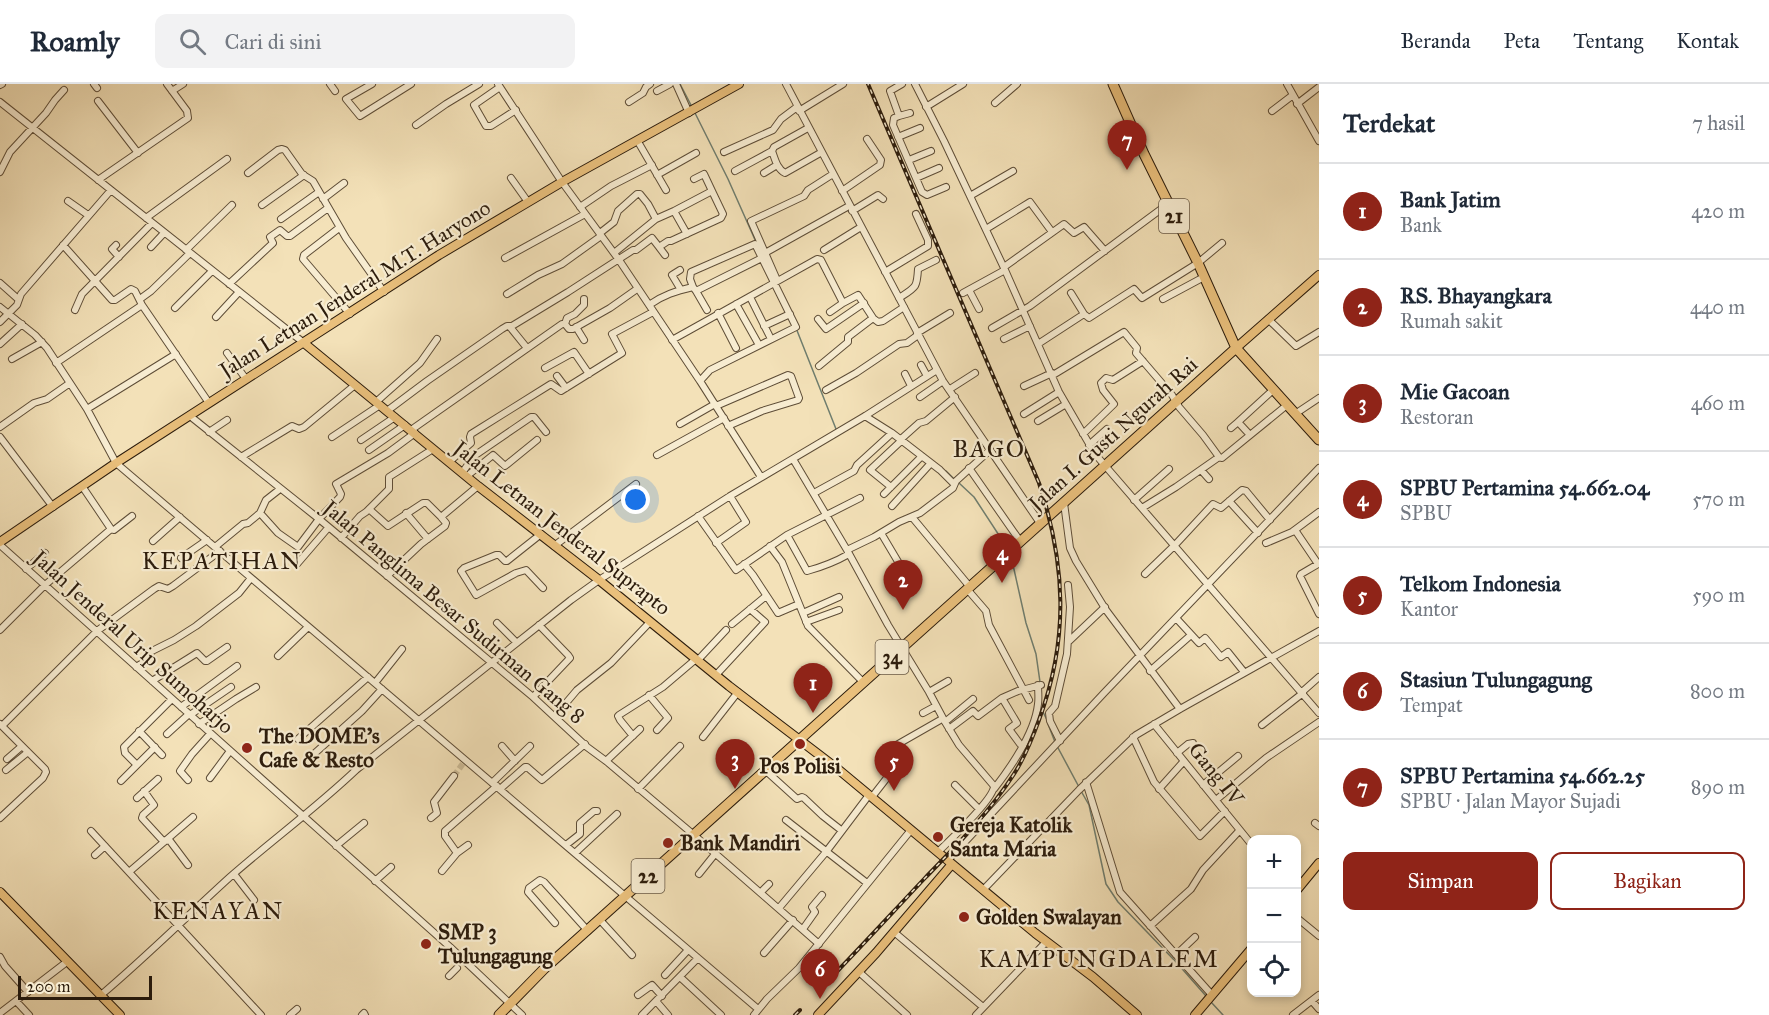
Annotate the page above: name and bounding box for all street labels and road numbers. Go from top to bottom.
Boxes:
street label: Jalan Letnan Jenderal M.T. Haryono [213,194,496,384]
road number: 21 [1159,199,1189,233]
street label: Jalan I. Gusti Ngurah Rai [1022,351,1203,518]
street label: Jalan Letnan Jenderal Suprapto [447,434,676,621]
street label: Jalan Panglima Besar Sudirman Gang 8 [316,493,590,729]
street label: Jalan Jenderal Urip Sumoharjo [25,543,239,740]
road number: 34 [876,640,908,674]
street label: Gang IV [1183,737,1250,812]
road number: 22 [632,859,664,893]

